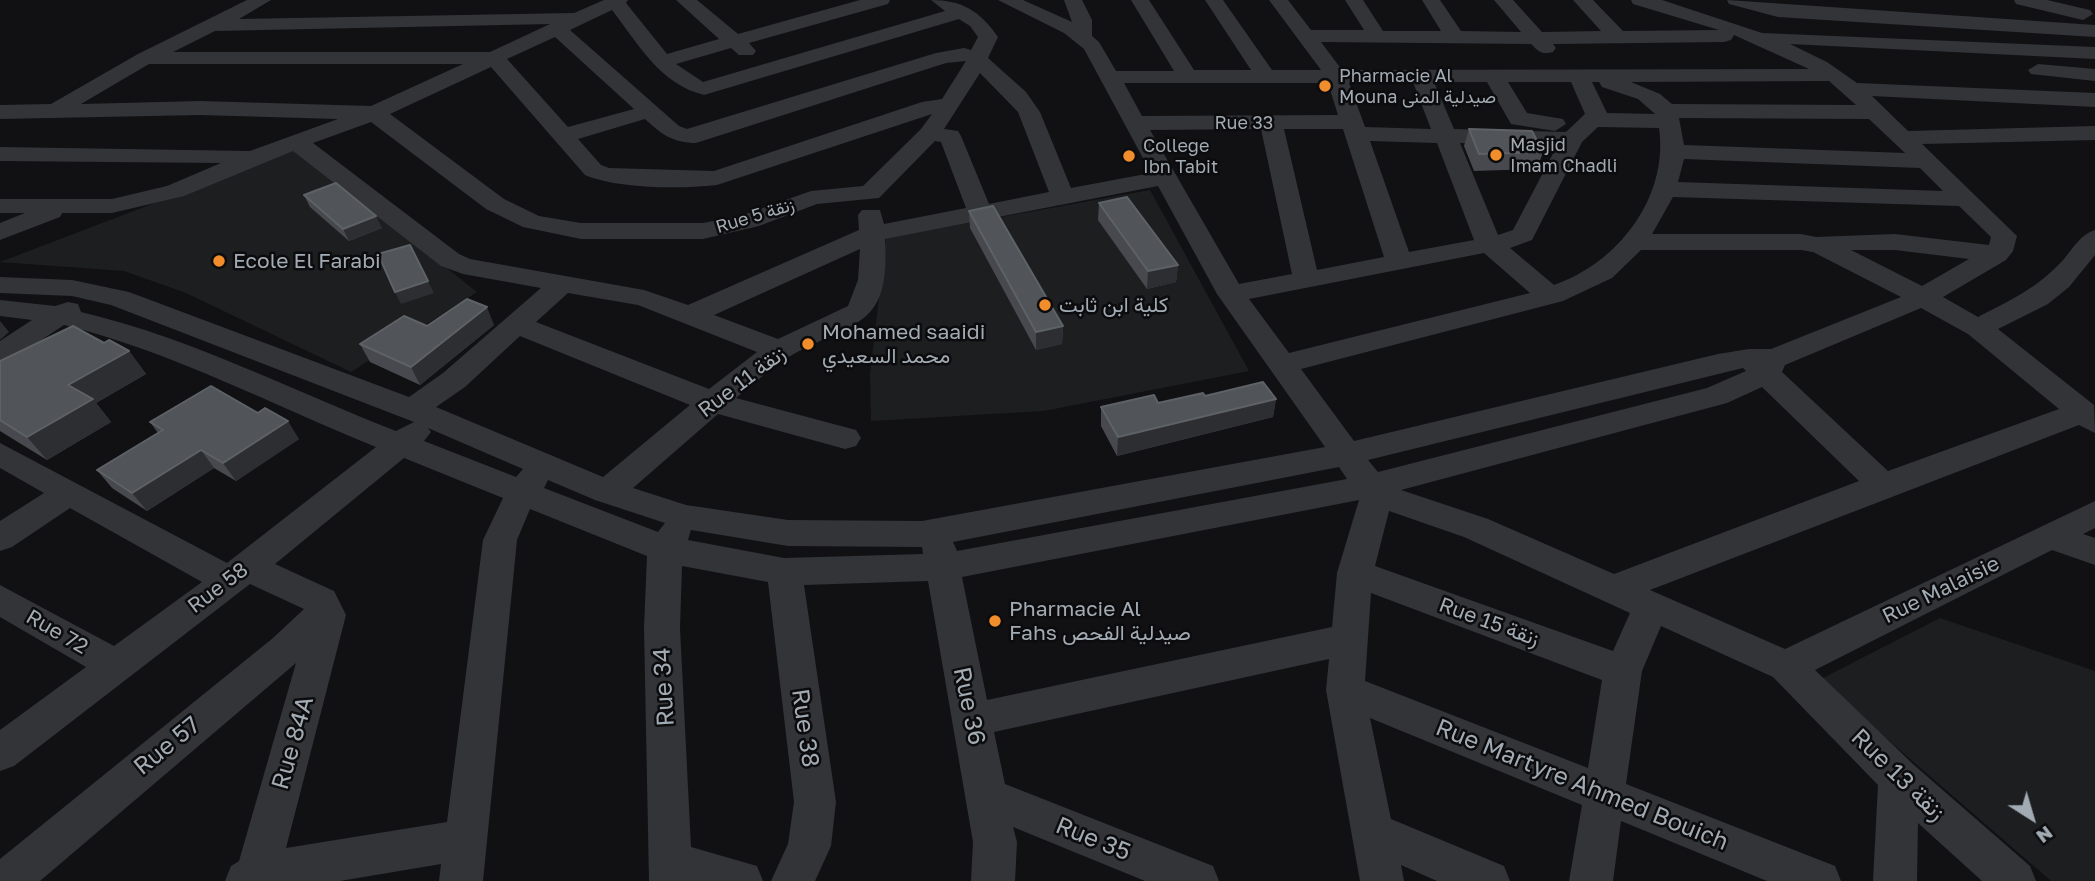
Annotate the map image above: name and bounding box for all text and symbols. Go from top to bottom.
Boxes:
place label: Pharmacie Al Mouna صيدلية المنى [1339,65,1496,108]
marker: Pharmacie Al Mouna صيدلية المنى [1317,78,1333,94]
street label: Rue 33 [1215,112,1273,134]
place label: Masjid Imam Chadli [1510,134,1617,176]
place label: College Ibn Tabit [1143,135,1218,178]
marker: Masjid Imam Chadli [1488,147,1504,163]
marker: College Ibn Tabit [1121,148,1137,164]
street label: Rue 5 زنقة [713,194,797,238]
place label: Ecole El Farabi [233,248,381,274]
marker: Ecole El Farabi [211,253,227,269]
place label: كلية ابن ثابت [1059,292,1168,318]
marker: كلية ابن ثابت [1037,297,1053,313]
place label: Mohamed saaidi محمد السعيدي [822,319,985,369]
marker: Mohamed saaidi محمد السعيدي [800,336,816,352]
street label: Rue 11 زنقة [693,341,791,423]
street label: Rue Malaisie [1878,551,2004,629]
street label: Rue 58 [183,557,253,619]
street label: Rue 15 زنقة [1436,592,1542,652]
place label: Pharmacie Al Fahs صيدلية الفحص [1009,596,1191,646]
street label: Rue 72 [22,604,92,660]
marker: Pharmacie Al Fahs صيدلية الفحص [987,613,1003,629]
street label: Rue 34 [648,647,680,727]
street label: Rue 36 [947,664,991,748]
street label: Rue 38 [785,687,825,769]
street label: Rue 84A [266,693,320,793]
street label: Rue 57 [128,711,206,781]
street label: Rue Martyre Ahmed Bouich [1432,713,1732,857]
street label: Rue 13 زنقة [1845,723,1951,827]
north arrow [1997,783,2067,853]
street label: Rue 35 [1051,811,1135,867]
text: N [2032,822,2058,849]

